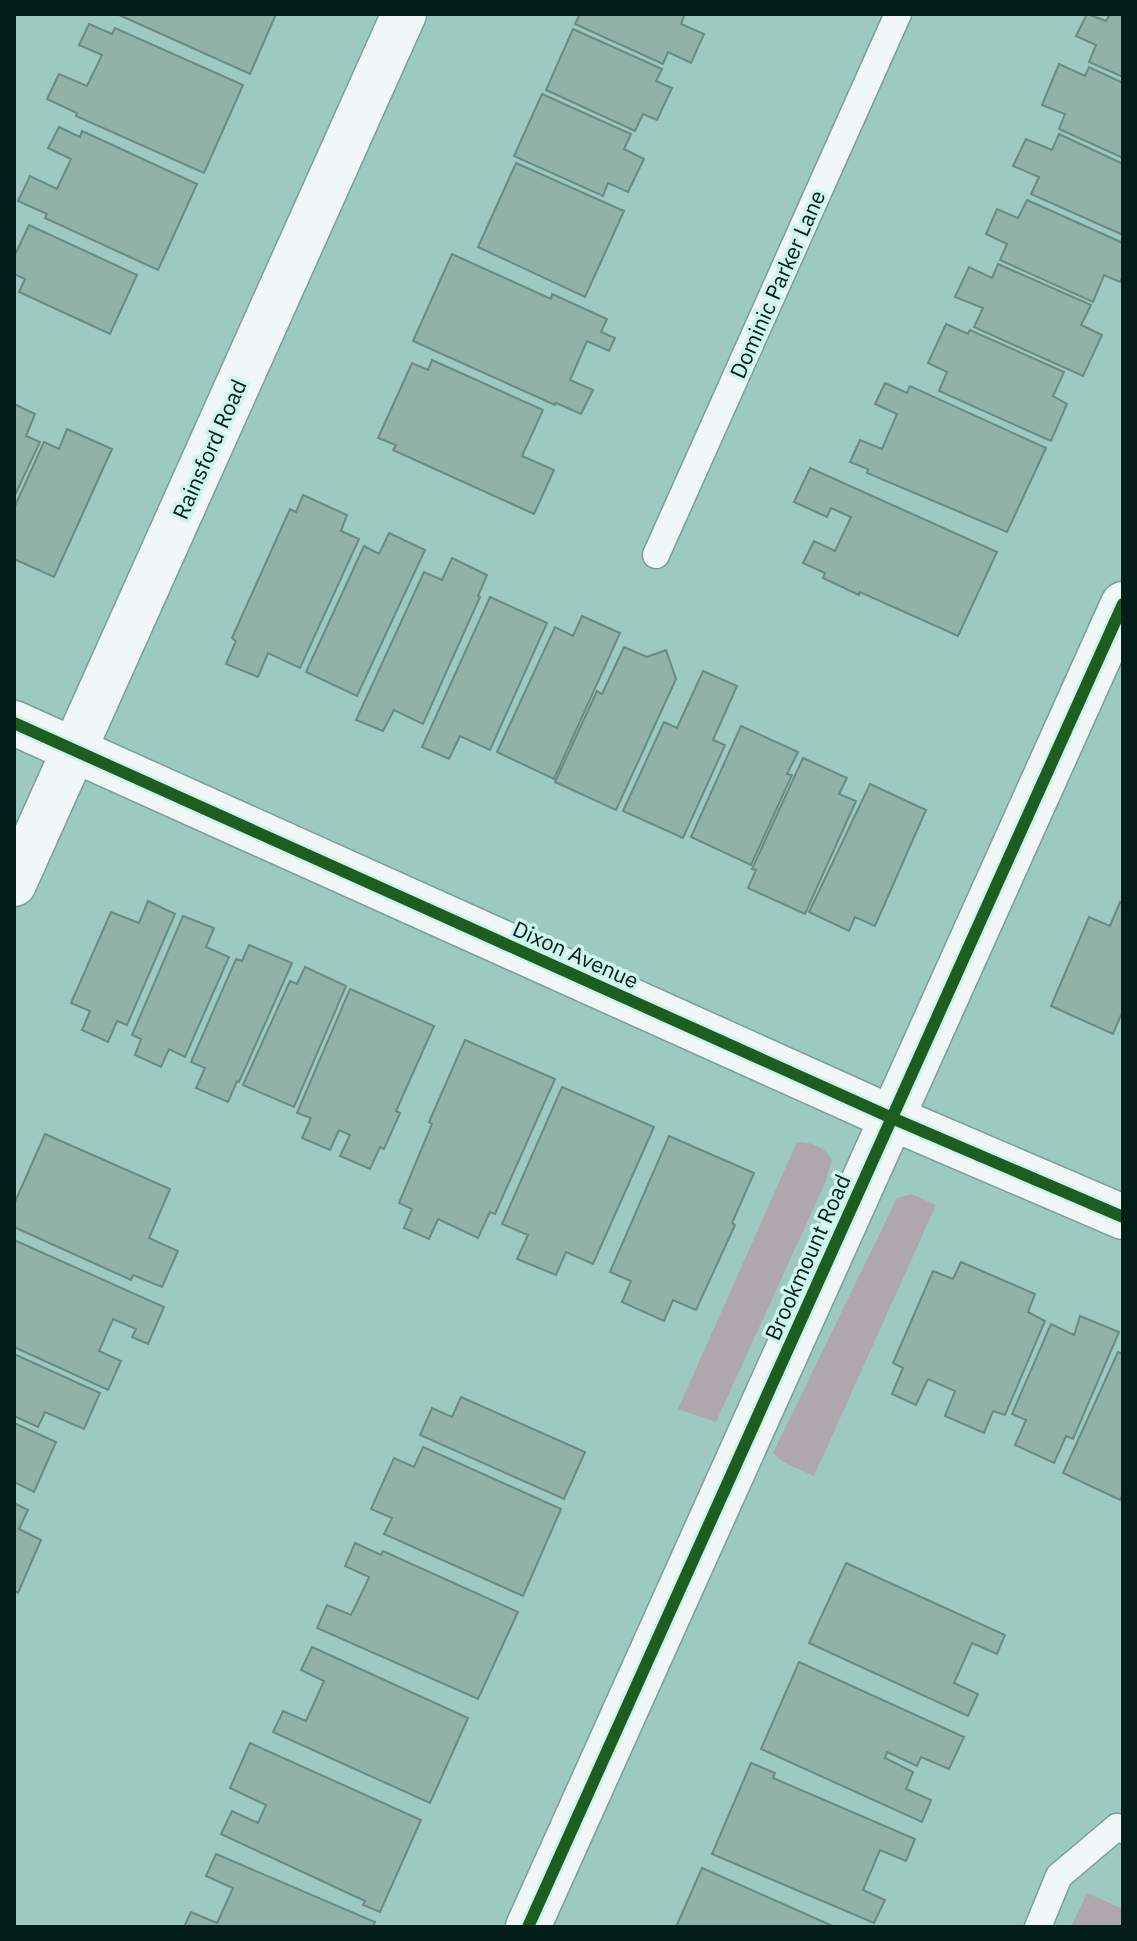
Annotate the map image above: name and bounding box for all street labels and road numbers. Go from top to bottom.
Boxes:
street label: Dominic Parker Lane [722,185,832,383]
street label: Rainsford Road [165,375,253,523]
street label: Dixon Avenue [509,913,643,995]
street label: Brookmount Road [757,1170,857,1344]

